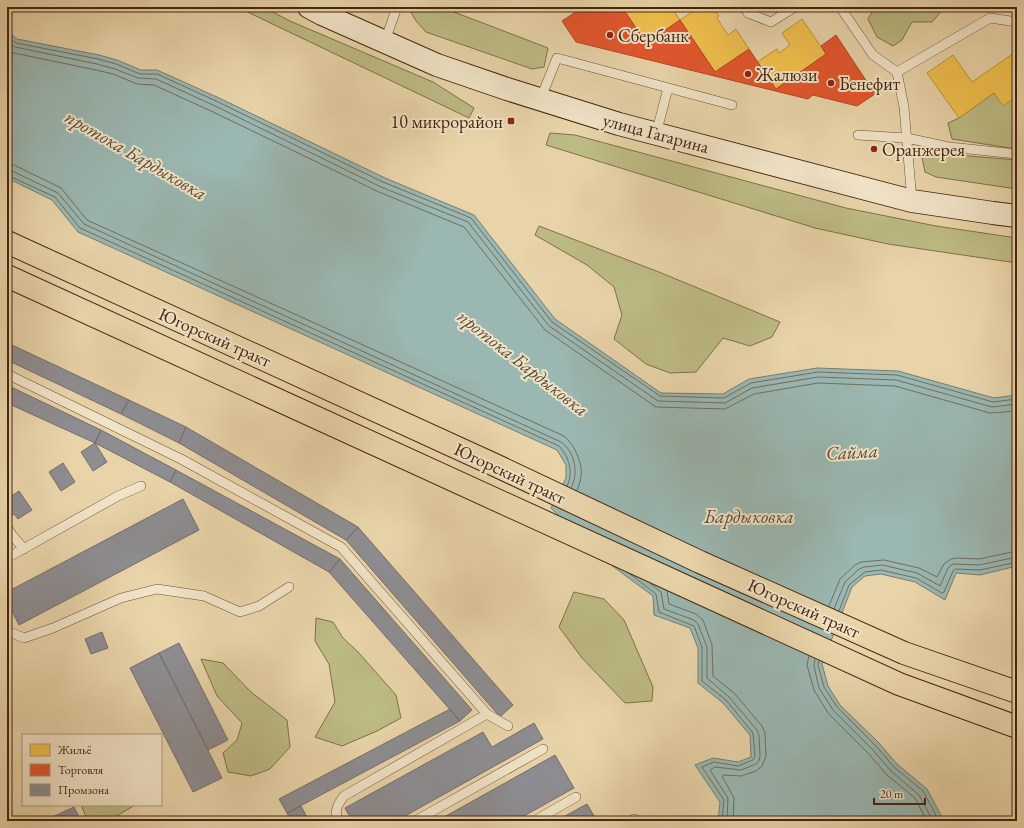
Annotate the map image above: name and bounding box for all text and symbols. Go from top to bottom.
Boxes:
place label: Сбербанк [618,24,689,47]
marker: Сбербанк [605,30,615,40]
place label: Жалюзи [755,63,818,86]
marker: Жалюзи [743,69,753,79]
place label: Бенефит [839,72,901,95]
marker: Бенефит [826,78,836,88]
water label: протока Бардыковка [61,104,211,206]
street label: улица Гагарина [600,108,712,158]
place label: 10 микрорайон [391,110,503,133]
marker: 10 микрорайон [506,116,516,126]
place label: Оранжерея [882,138,965,161]
marker: Оранжерея [869,144,879,154]
street label: Югорский тракт [155,302,275,372]
water label: протока Бардыковка [452,304,594,422]
street label: Югорский тракт [450,437,570,509]
water label: Сайма [825,438,879,466]
water label: Бардыковка [703,504,794,529]
street label: Югорский тракт [744,573,864,643]
legend [22,734,162,806]
text: Жильё [57,742,92,758]
text: Торговля [58,762,104,778]
scale bar [874,780,925,806]
text: Промзона [58,782,109,798]
text: 20 m [880,786,904,802]

